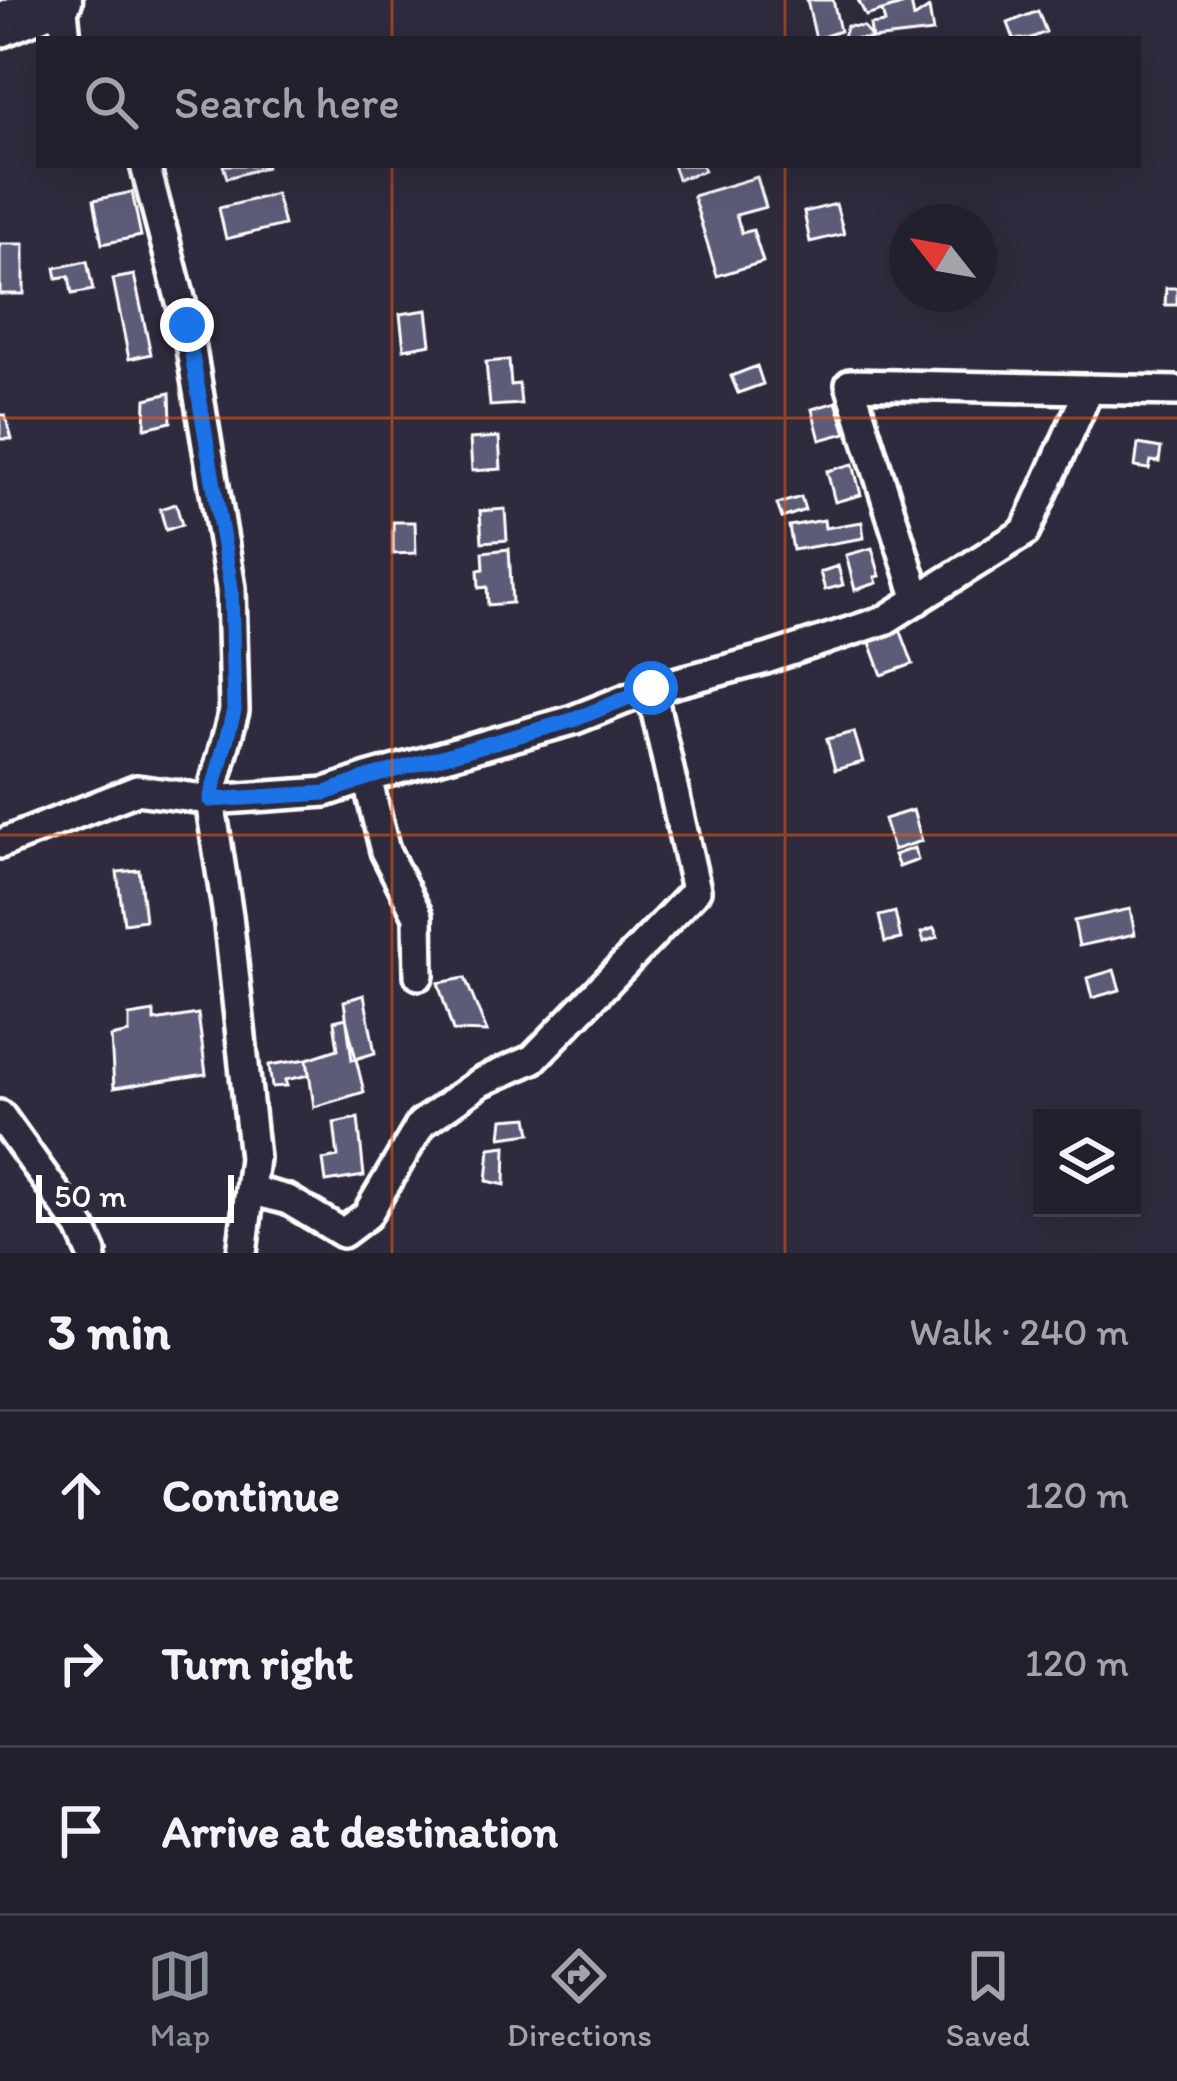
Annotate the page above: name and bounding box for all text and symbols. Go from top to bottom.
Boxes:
search box [36,36,1141,168]
icon: search [78,69,144,135]
text: Search here [174,75,400,129]
north arrow [889,204,997,312]
route end [160,298,214,352]
route start [624,661,678,715]
map controls [1033,1109,1141,1217]
button: layers [1033,1109,1141,1217]
scale bar [36,1169,234,1222]
text: 50 m [54,1176,127,1215]
text: 3 min [48,1301,170,1362]
text: Walk · 240 m [909,1308,1129,1355]
icon: ahead [48,1462,114,1528]
text: Continue [162,1468,340,1522]
text: 120 m [1025,1471,1129,1518]
icon: right [48,1630,114,1696]
text: Turn right [162,1636,353,1690]
text: 120 m [1025,1639,1129,1686]
icon: arrive [48,1798,114,1864]
text: Arrive at destination [162,1804,558,1858]
tab: Map [147,1943,213,2054]
tab: Directions [507,1943,652,2054]
tab: Saved [946,1943,1030,2054]

